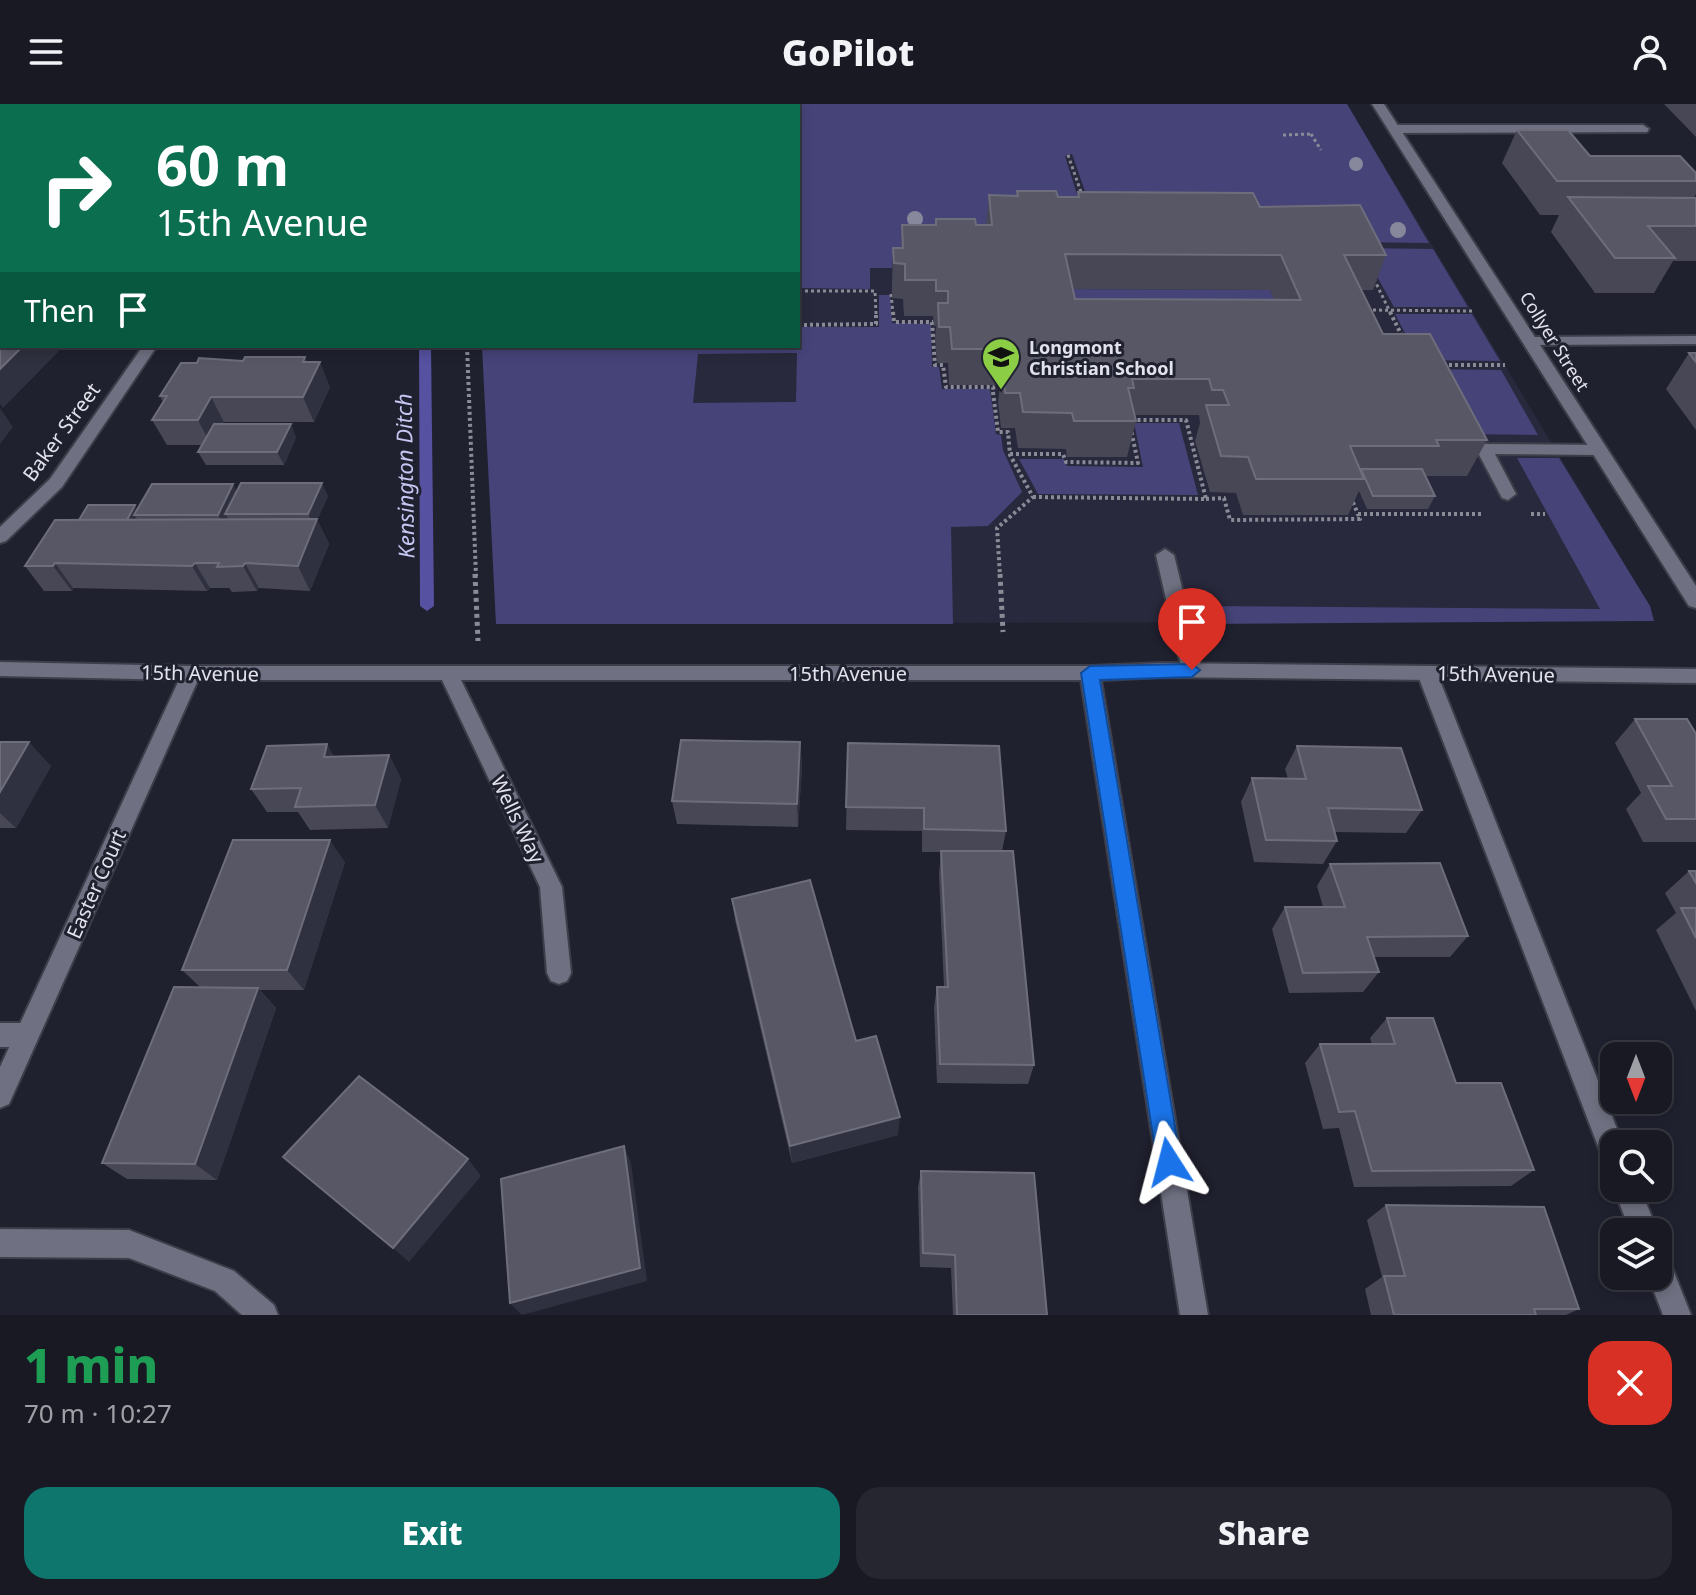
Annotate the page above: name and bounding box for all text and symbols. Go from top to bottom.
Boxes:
text: GoPilot [782,28,914,77]
icon: menu [24,30,68,74]
icon: person [1628,30,1672,74]
text: 60 m [156,126,289,202]
icon: right [24,136,128,240]
text: 15th Avenue [156,198,368,247]
street label: Collyer Street [1515,287,1595,396]
icon: arrive [111,288,155,332]
text: Then [24,290,95,331]
place label: Longmont Christian School [1029,335,1174,380]
school or university icon: Longmont Christian School [980,336,1022,391]
street label: Baker Street [16,377,106,487]
water label: Kensington Ditch [388,393,420,559]
pin [1158,588,1226,670]
icon: arrive [1170,600,1214,644]
street label: 15th Avenue [141,658,259,688]
street label: 15th Avenue [1437,659,1555,689]
street label: 15th Avenue [789,660,907,687]
street label: Wells Way [485,771,551,868]
street label: Easter Court [60,825,132,943]
north arrow [1600,1042,1672,1114]
map controls [1600,1042,1672,1290]
position arrow [1127,1120,1211,1204]
button: search [1600,1130,1672,1202]
button: layers [1600,1218,1672,1290]
text: 1 min [24,1332,158,1397]
button: close [1588,1341,1672,1425]
text: 70 m · 10:27 [24,1395,172,1431]
button: Exit [24,1487,840,1579]
button: Share [856,1487,1672,1579]

